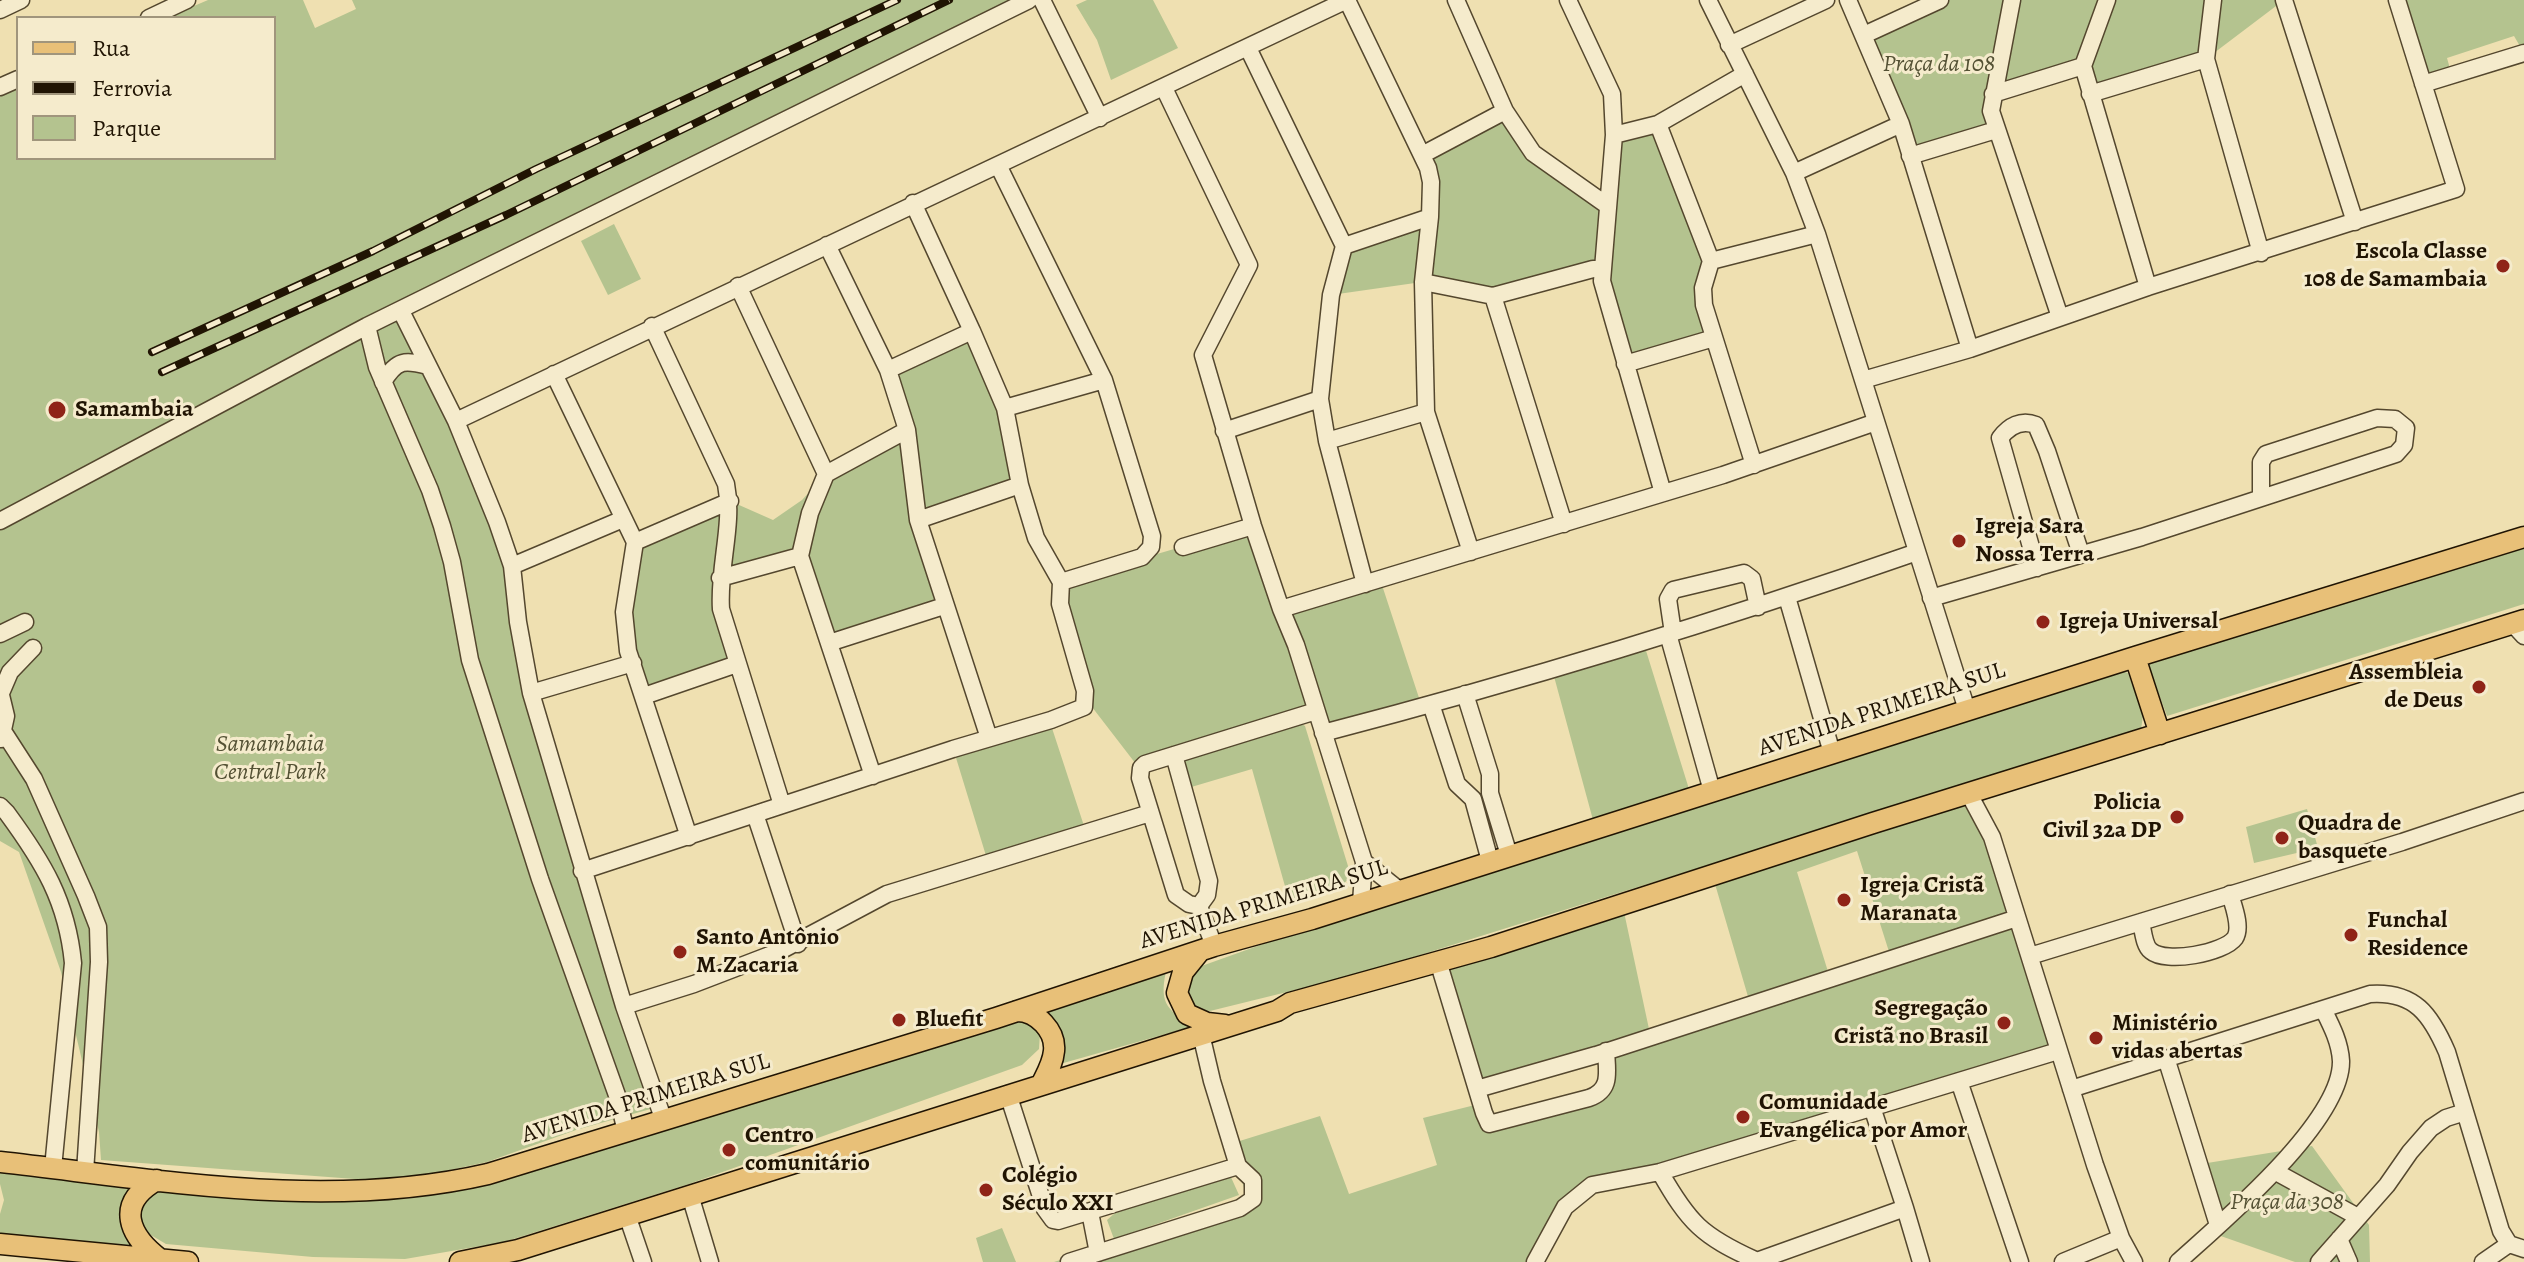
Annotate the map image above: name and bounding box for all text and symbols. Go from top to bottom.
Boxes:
legend [16,16,276,160]
text: Rua [92,32,130,64]
park label: Praça da 108 [1883,51,1995,79]
text: Ferrovia [92,72,172,104]
text: Parque [92,112,161,144]
place label: Escola Classe 108 de Samambaia [2304,238,2487,294]
marker: Escola Classe 108 de Samambaia [2494,257,2512,275]
place label: Samambaia [75,396,193,424]
marker: Samambaia [46,399,68,421]
place label: Igreja Sara Nossa Terra [1975,513,2094,569]
marker: Igreja Sara Nossa Terra [1950,532,1968,550]
place label: Igreja Universal [2059,608,2218,636]
marker: Igreja Universal [2034,613,2052,631]
street label: AVENIDA PRIMEIRA SUL [1755,657,2009,763]
place label: Assembleia de Deus [2349,659,2463,715]
marker: Assembleia de Deus [2470,678,2488,696]
park label: Samambaia Central Park [214,731,326,787]
place label: Policia Civil 32a DP [2043,789,2161,845]
marker: Policia Civil 32a DP [2168,808,2186,826]
place label: Quadra de basquete [2298,810,2401,866]
marker: Quadra de basquete [2273,829,2291,847]
street label: AVENIDA PRIMEIRA SUL [1137,854,1391,956]
place label: Igreja Cristã Maranata [1860,872,1984,928]
marker: Igreja Cristã Maranata [1835,891,1853,909]
place label: Funchal Residence [2367,907,2468,963]
place label: Santo Antônio M.Zacaria [696,924,839,980]
marker: Funchal Residence [2342,926,2360,944]
marker: Santo Antônio M.Zacaria [671,943,689,961]
place label: Segregação Cristã no Brasil [1834,995,1988,1051]
place label: Bluefit [915,1006,983,1034]
place label: Ministério vidas abertas [2112,1010,2243,1066]
marker: Bluefit [890,1011,908,1029]
marker: Segregação Cristã no Brasil [1995,1014,2013,1032]
marker: Ministério vidas abertas [2087,1029,2105,1047]
street label: AVENIDA PRIMEIRA SUL [519,1048,773,1150]
place label: Comunidade Evangélica por Amor [1759,1089,1967,1145]
marker: Comunidade Evangélica por Amor [1734,1108,1752,1126]
place label: Centro comunitário [745,1122,870,1178]
marker: Centro comunitário [720,1141,738,1159]
place label: Colégio Século XXI [1002,1162,1113,1218]
marker: Colégio Século XXI [977,1181,995,1199]
park label: Praça da 308 [2230,1189,2344,1217]

